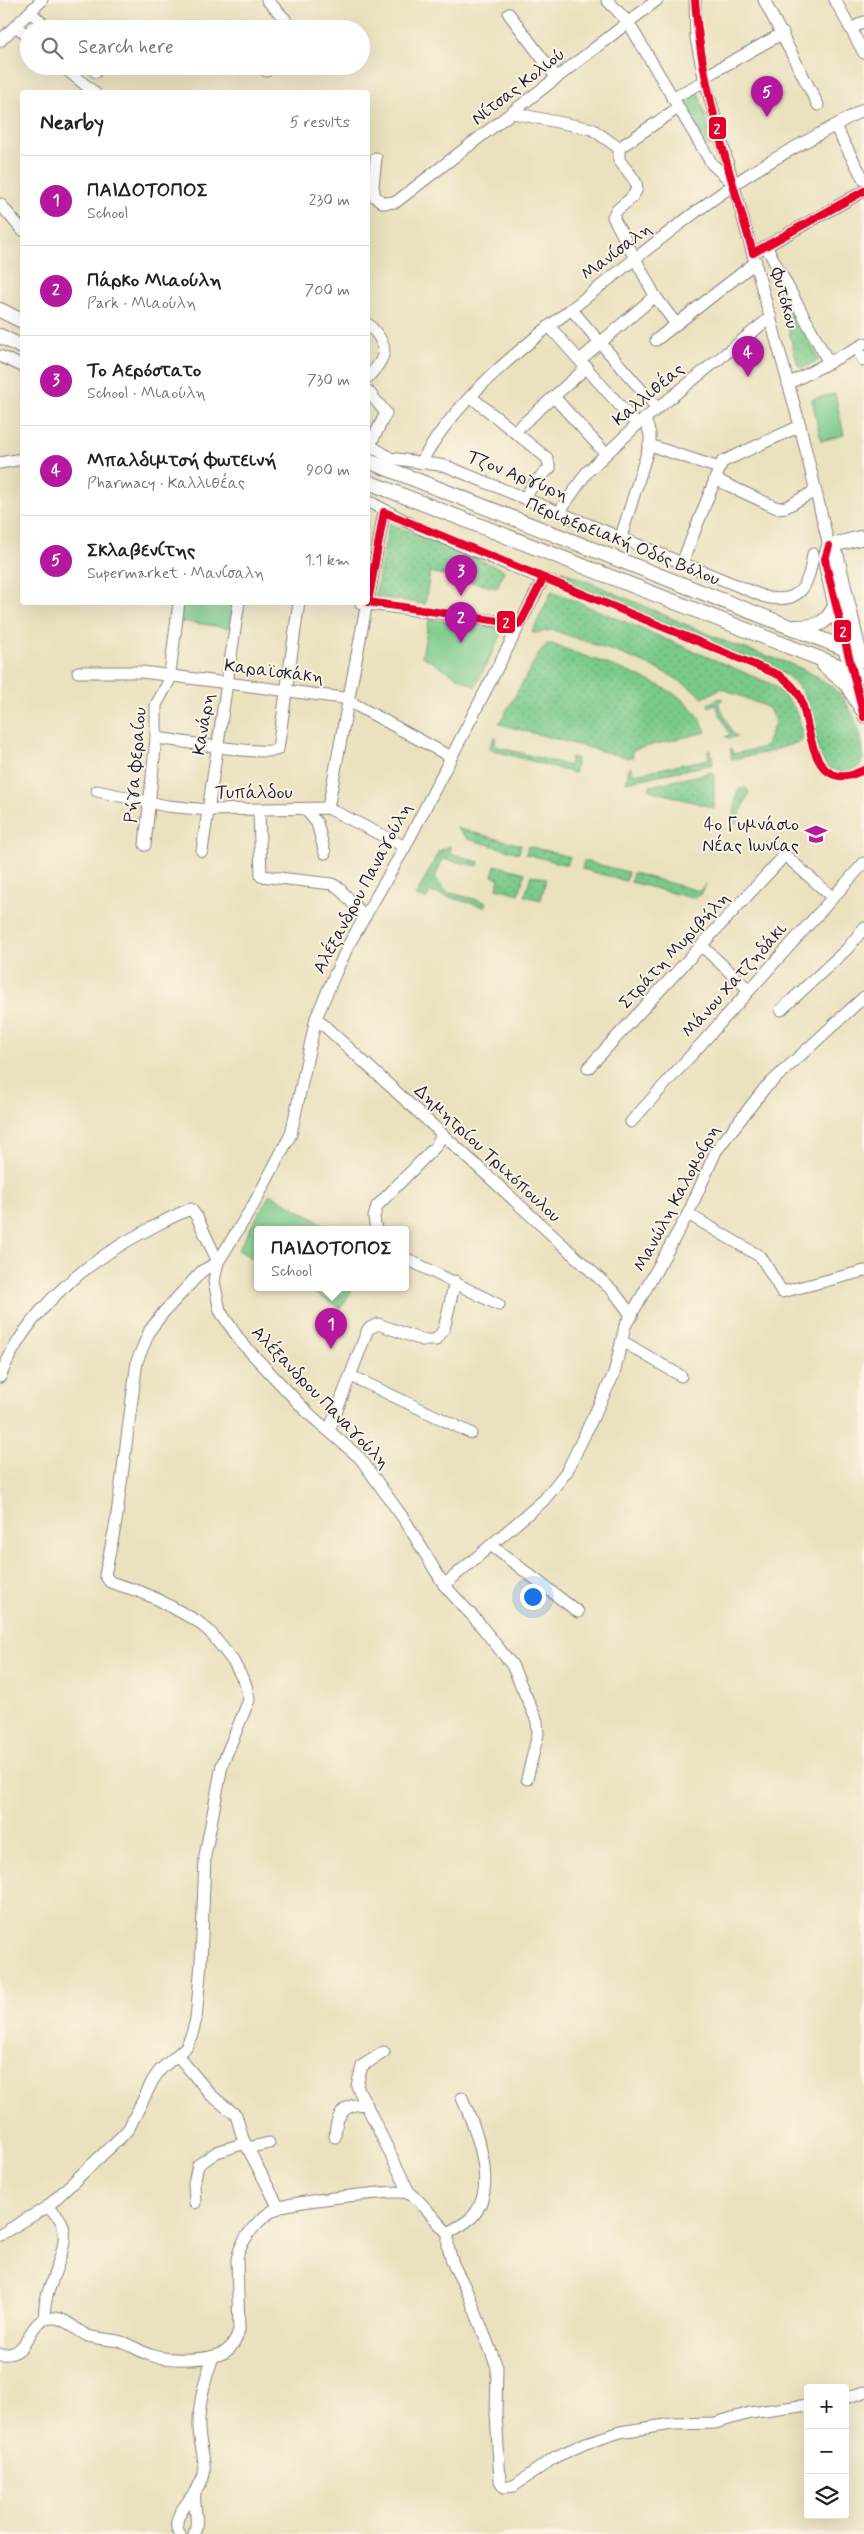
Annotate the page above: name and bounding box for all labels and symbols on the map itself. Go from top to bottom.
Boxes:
street label: Νίτσας Κολιού [467,43,570,131]
pin: 5 [751,76,783,117]
line badge: 2 [708,116,727,140]
text: 2 [714,120,721,138]
street label: Μανίσαλη [576,217,657,286]
street label: Φυτόκου [764,264,804,332]
pin: 4 [732,336,764,377]
street label: Καλλιθέας [607,357,690,432]
street label: Τζον Αργύρη [463,445,572,507]
street label: Περιφερειακή Οδός Βόλου [522,492,723,592]
pin: 3 [445,555,477,596]
pin: 2 [445,602,477,643]
line badge: 2 [496,610,516,634]
text: 2 [503,614,510,632]
line badge: 2 [833,619,852,643]
text: 2 [840,623,847,641]
street label: Καραϊσκάκη [223,654,325,690]
street label: Κανάρη [187,691,221,757]
street label: Ρήγα Φεραίου [119,706,153,824]
street label: Τυπάλδου [215,781,293,805]
street label: Αλέξανδρου Παναγούλη [307,798,418,978]
place label: 4ο Γυμνάσιο Νέας Ιωνίας [702,813,799,858]
school or university icon: 4ο Γυμνάσιο Νέας Ιωνίας [803,821,829,847]
street label: Στράτη Μυριβήλη [614,887,735,1015]
street label: Μάνου Χατζηδάκι [677,918,793,1043]
street label: Δημητρίου Τριχόπουλου [409,1079,566,1228]
street label: Μανώλη Καλομοίρη [628,1121,726,1276]
pin: 1 [315,1308,347,1349]
street label: Αλέξανδρου Παναγούλη [246,1320,396,1474]
your location [520,1584,546,1610]

